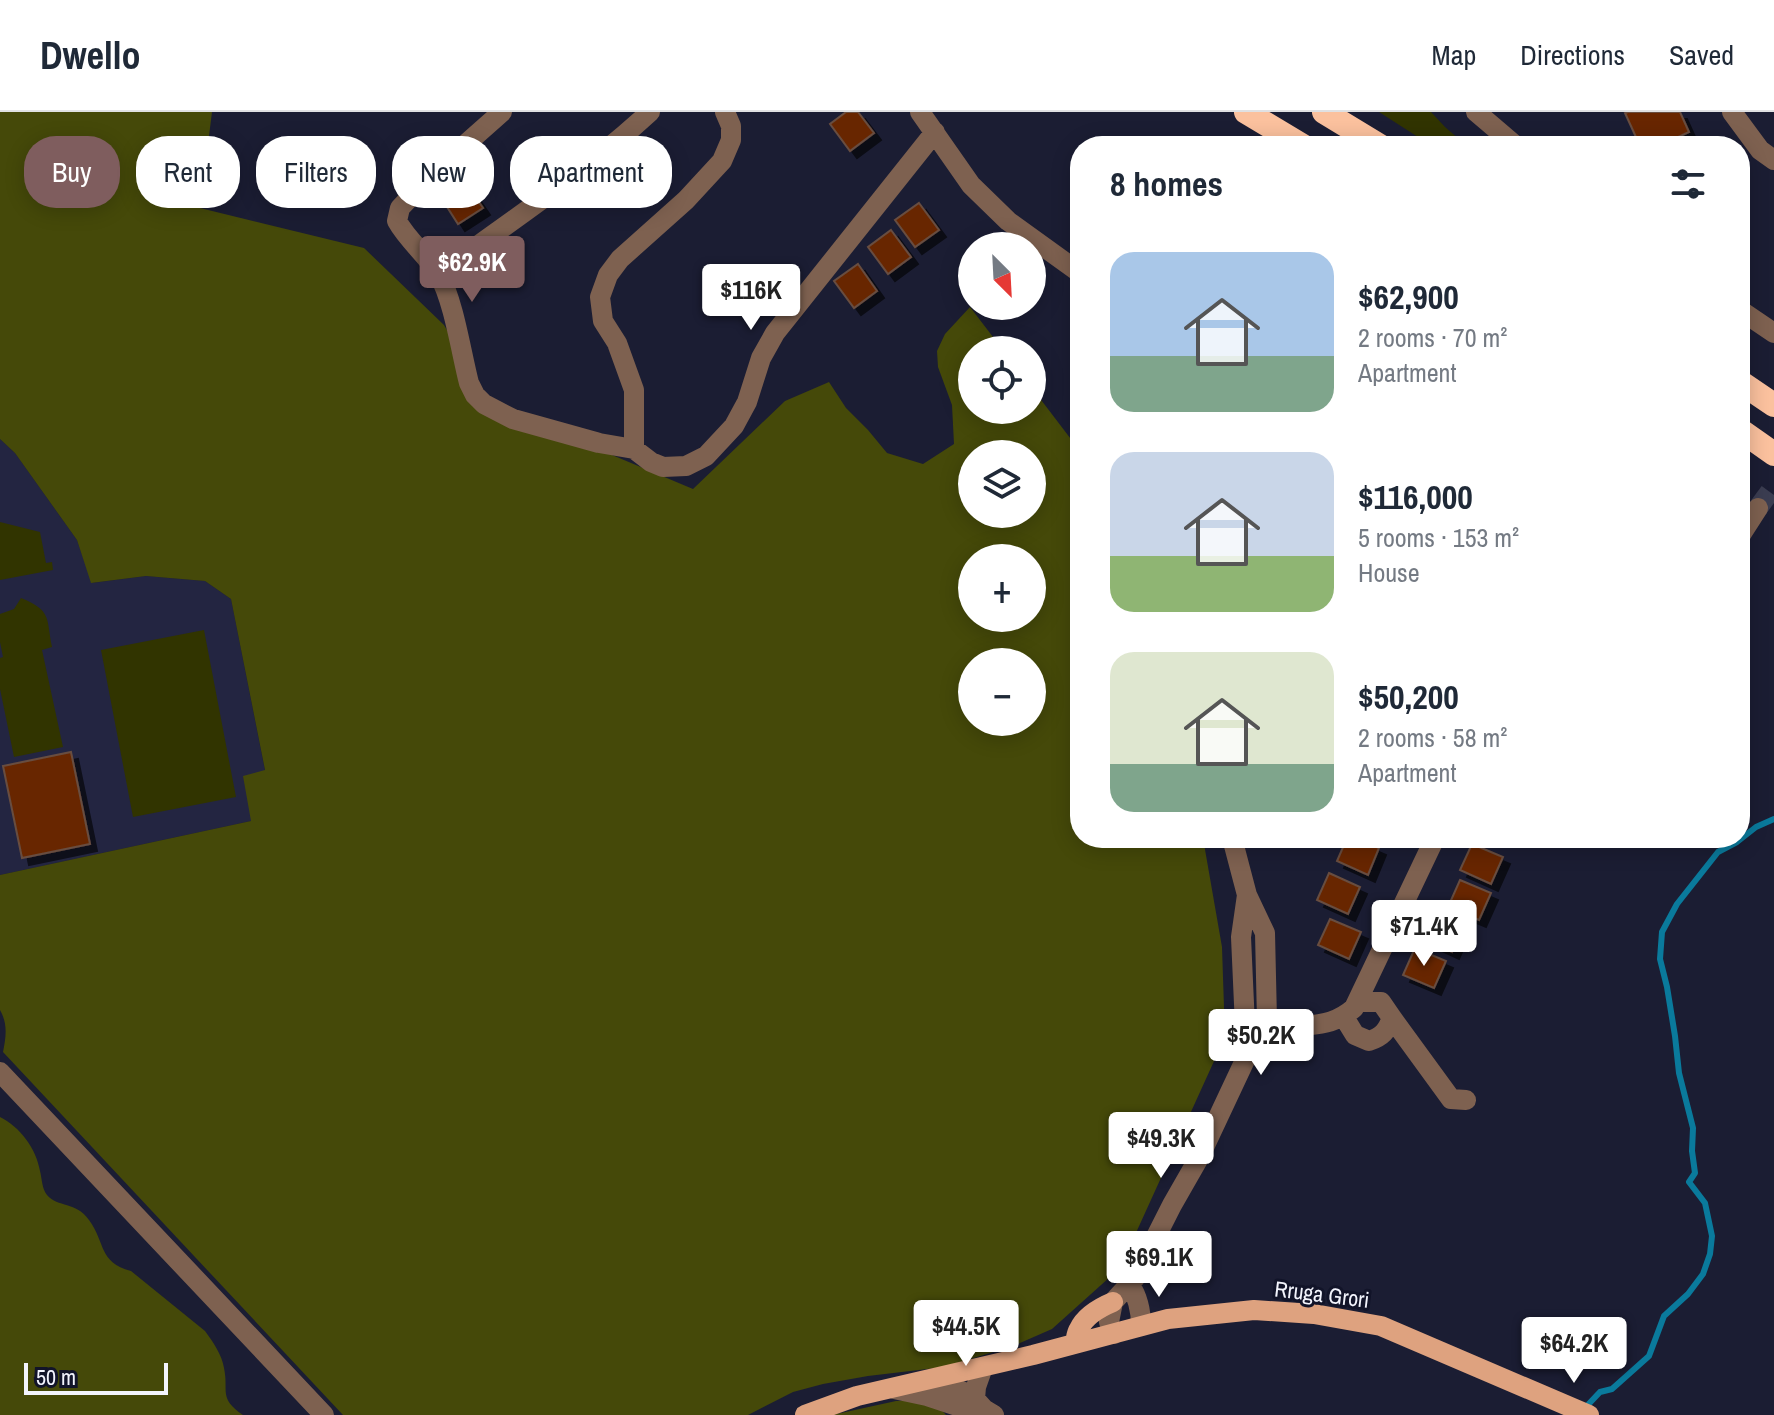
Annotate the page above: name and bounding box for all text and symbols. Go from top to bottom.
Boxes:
text: Dwello [40,30,140,81]
text: Map [1432,36,1476,74]
text: Directions [1520,36,1625,74]
text: Saved [1669,36,1734,74]
chip: Buy [24,136,120,208]
chip: Rent [136,136,240,208]
chip: Filters [256,136,376,208]
chip: New [392,136,494,208]
chip: Apartment [510,136,672,208]
text: 8 homes [1110,161,1223,207]
icon: filters [1666,162,1710,206]
north arrow [958,232,1046,320]
map controls [958,232,1046,736]
pin: $62.9K [407,236,537,304]
text: $62.9K [438,244,506,279]
pin: $116K [695,264,807,332]
text: $116K [720,272,782,307]
text: $62,900 [1358,274,1459,320]
icon: home [1174,284,1270,380]
text: 2 rooms · 70 m² [1358,320,1507,355]
button: locate [958,336,1046,424]
text: Apartment [1358,355,1456,390]
button: layers [958,440,1046,528]
text: $116,000 [1358,474,1473,520]
icon: home [1174,484,1270,580]
text: 5 rooms · 153 m² [1358,520,1519,555]
button: + [958,544,1046,632]
text: House [1358,555,1420,590]
button: − [958,648,1046,736]
text: $50,200 [1358,674,1459,720]
icon: home [1174,684,1270,780]
text: 2 rooms · 58 m² [1358,720,1507,755]
text: Apartment [1358,755,1456,790]
pin: $71.4K [1359,900,1489,968]
text: $71.4K [1390,908,1458,943]
pin: $50.2K [1196,1009,1326,1077]
text: $50.2K [1227,1017,1295,1052]
pin: $49.3K [1096,1112,1226,1180]
text: $49.3K [1127,1120,1195,1155]
pin: $69.1K [1094,1231,1224,1299]
text: $69.1K [1125,1239,1193,1274]
street label: Rruga Grori [1273,1273,1371,1315]
pin: $44.5K [901,1300,1031,1368]
text: $44.5K [932,1308,1000,1343]
pin: $64.2K [1509,1317,1639,1385]
text: $64.2K [1540,1325,1608,1360]
scale bar [24,1359,168,1395]
text: 50 m [36,1362,76,1392]

